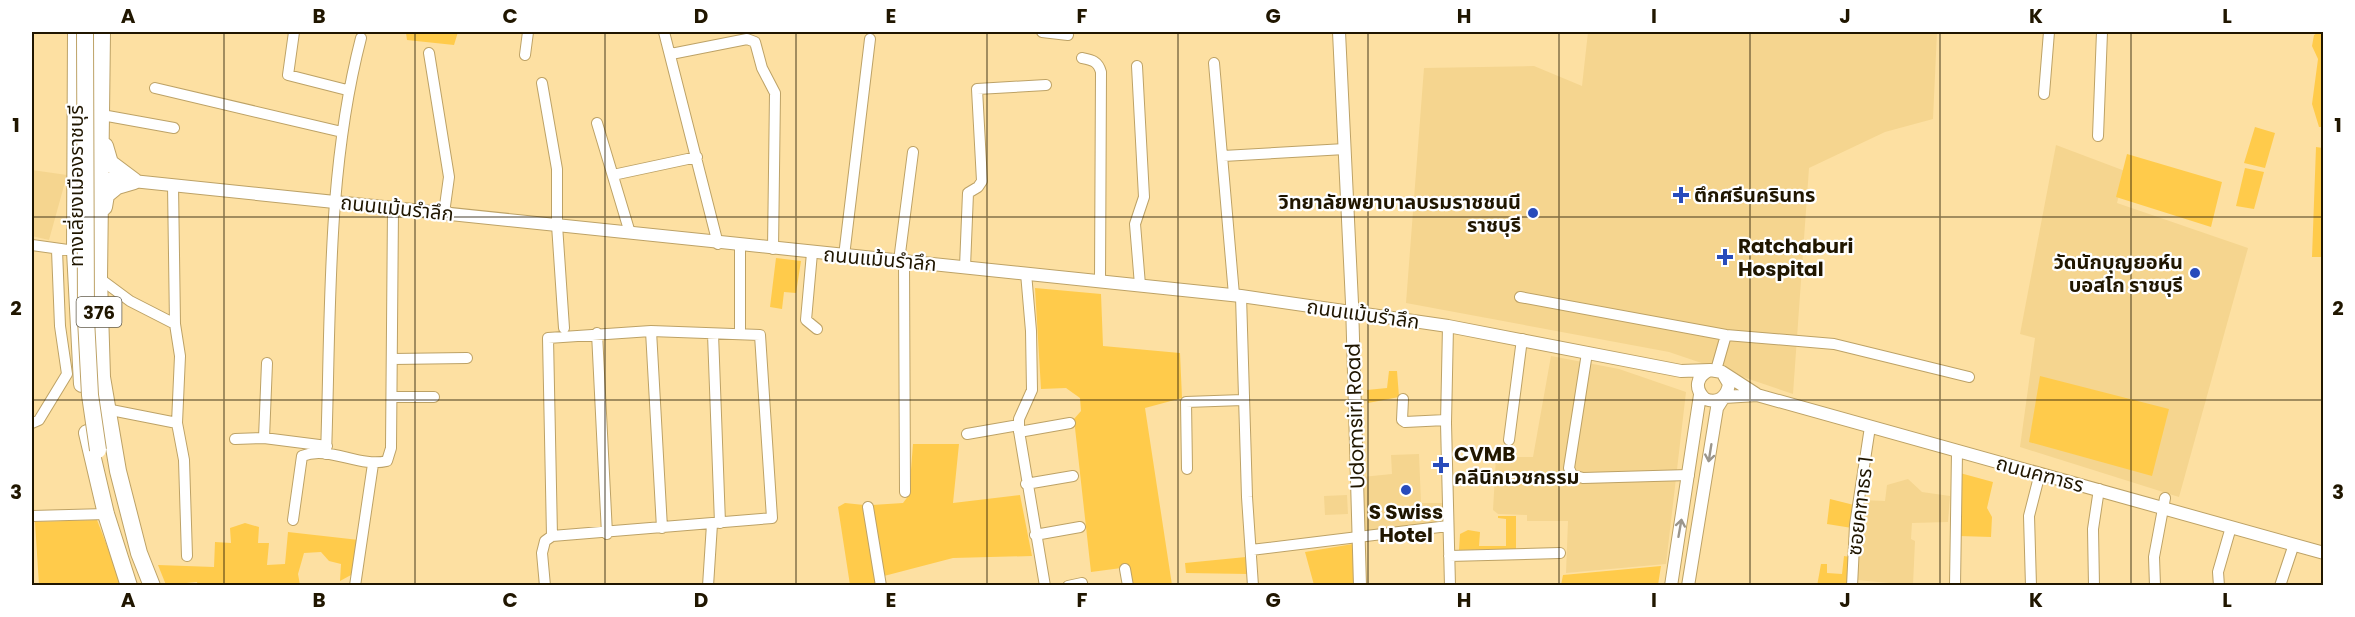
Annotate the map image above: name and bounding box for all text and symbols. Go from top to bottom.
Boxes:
text: A [121,2,136,30]
text: B [312,2,326,30]
text: C [502,2,518,30]
text: D [694,2,708,30]
text: E [886,2,896,30]
text: F [1077,2,1088,30]
text: G [1265,2,1281,30]
text: H [1457,2,1471,30]
text: I [1651,2,1657,30]
text: J [1839,2,1851,30]
text: K [2029,2,2043,30]
text: L [2222,2,2232,30]
street label: ทางเลี่ยงเมืองราชบุรี [62,105,90,267]
text: 1 [12,111,20,139]
text: 1 [2334,111,2342,139]
place label: ตึกศรีนครินทร [1694,181,1815,209]
marker: ตึกศรีนครินทร [1672,186,1690,204]
street label: ถนนแม้นรำลึก [339,188,455,228]
place label: วิทยาลัยพยาบาลบรมราชชนนี ราชบุรี [1278,188,1521,239]
marker: วิทยาลัยพยาบาลบรมราชชนนี ราชบุรี [1526,206,1540,220]
place label: Ratchaburi Hospital [1738,232,1853,283]
street label: ถนนแม้นรำลึก [822,240,938,278]
marker: Ratchaburi Hospital [1716,248,1734,266]
place label: วัดนักบุญยอห์น บอสโก ราชบุรี [2054,248,2183,299]
marker: วัดนักบุญยอห์น บอสโก ราชบุรี [2188,266,2202,280]
street label: ถนนแม้นรำลึก [1305,292,1421,336]
text: 2 [10,294,22,322]
text: 2 [2332,294,2344,322]
road number: 376 [76,297,122,327]
street label: Udomsiri Road [1338,343,1372,489]
place label: CVMB คลีนิกเวชกรรม [1454,440,1579,491]
one-way arrow [1704,443,1715,463]
street label: ถนนคฑาธร [1993,449,2087,499]
street label: ซอยคฑาธร 1 [1840,455,1880,557]
marker: CVMB คลีนิกเวชกรรม [1432,456,1450,474]
text: 3 [10,478,22,506]
text: 3 [2332,478,2344,506]
marker: S Swiss Hotel [1399,483,1413,497]
place label: S Swiss Hotel [1369,498,1443,549]
one-way arrow [1675,518,1686,538]
text: A [121,586,136,614]
text: B [312,586,326,614]
text: C [502,586,518,614]
text: D [694,586,708,614]
text: E [886,586,896,614]
text: F [1077,586,1088,614]
text: G [1265,586,1281,614]
text: H [1457,586,1471,614]
text: I [1651,586,1657,614]
text: J [1839,586,1851,614]
text: K [2029,586,2043,614]
text: L [2222,586,2232,614]

